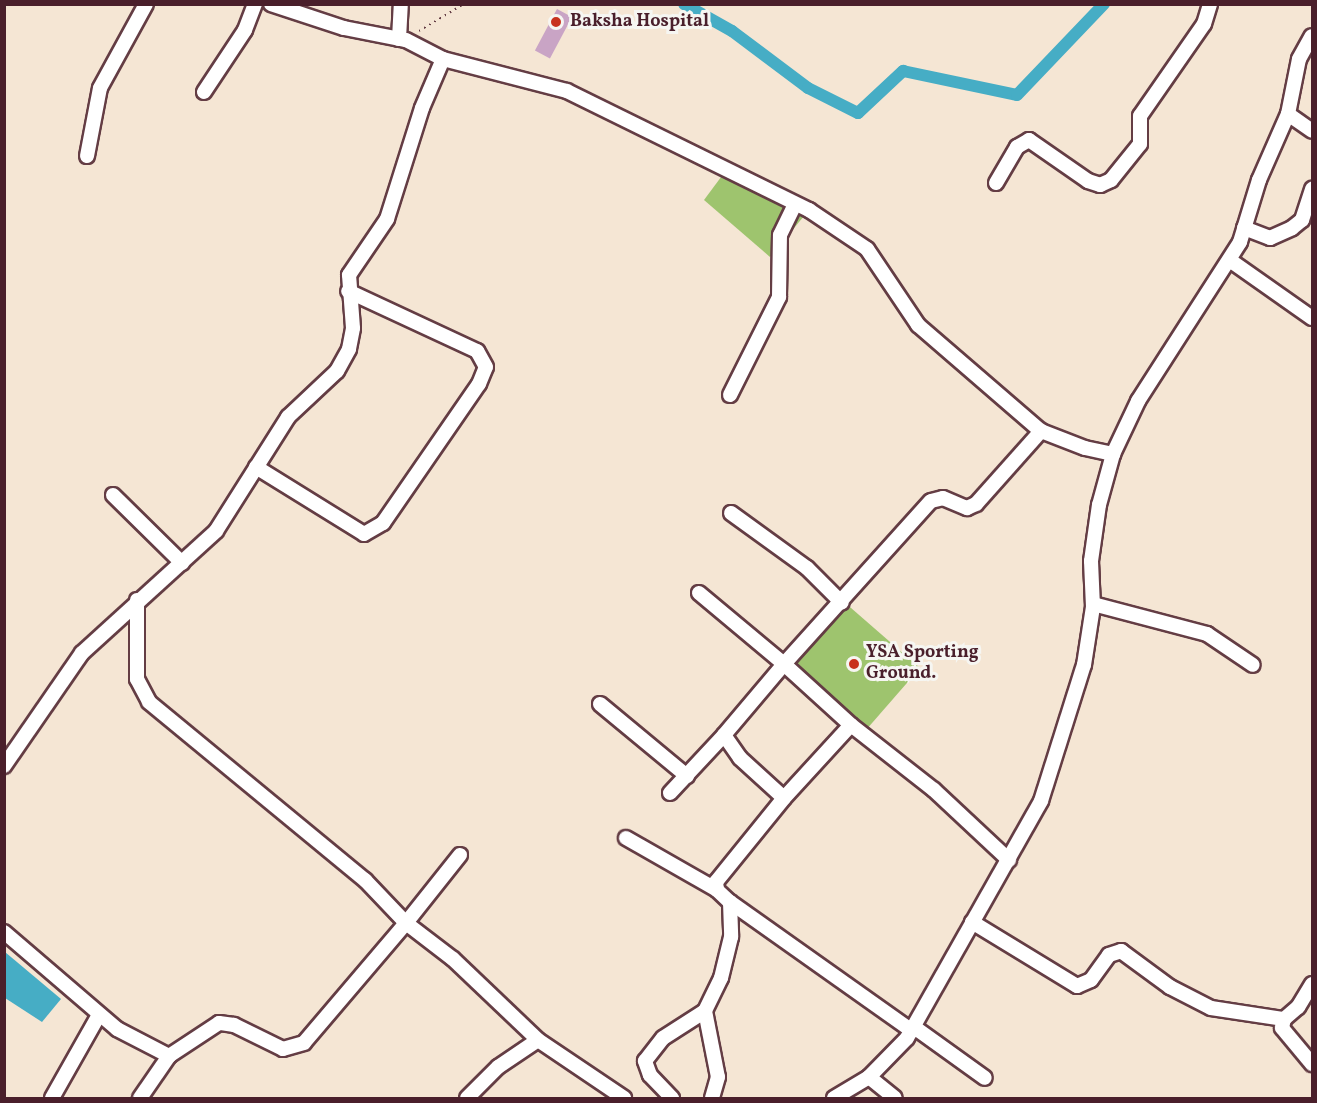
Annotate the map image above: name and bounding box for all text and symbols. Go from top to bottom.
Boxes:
place label: Baksha Hospital [570,11,709,33]
marker: Baksha Hospital [547,13,565,31]
place label: YSA Sporting Ground. [866,643,979,686]
marker: YSA Sporting Ground. [847,657,861,671]

